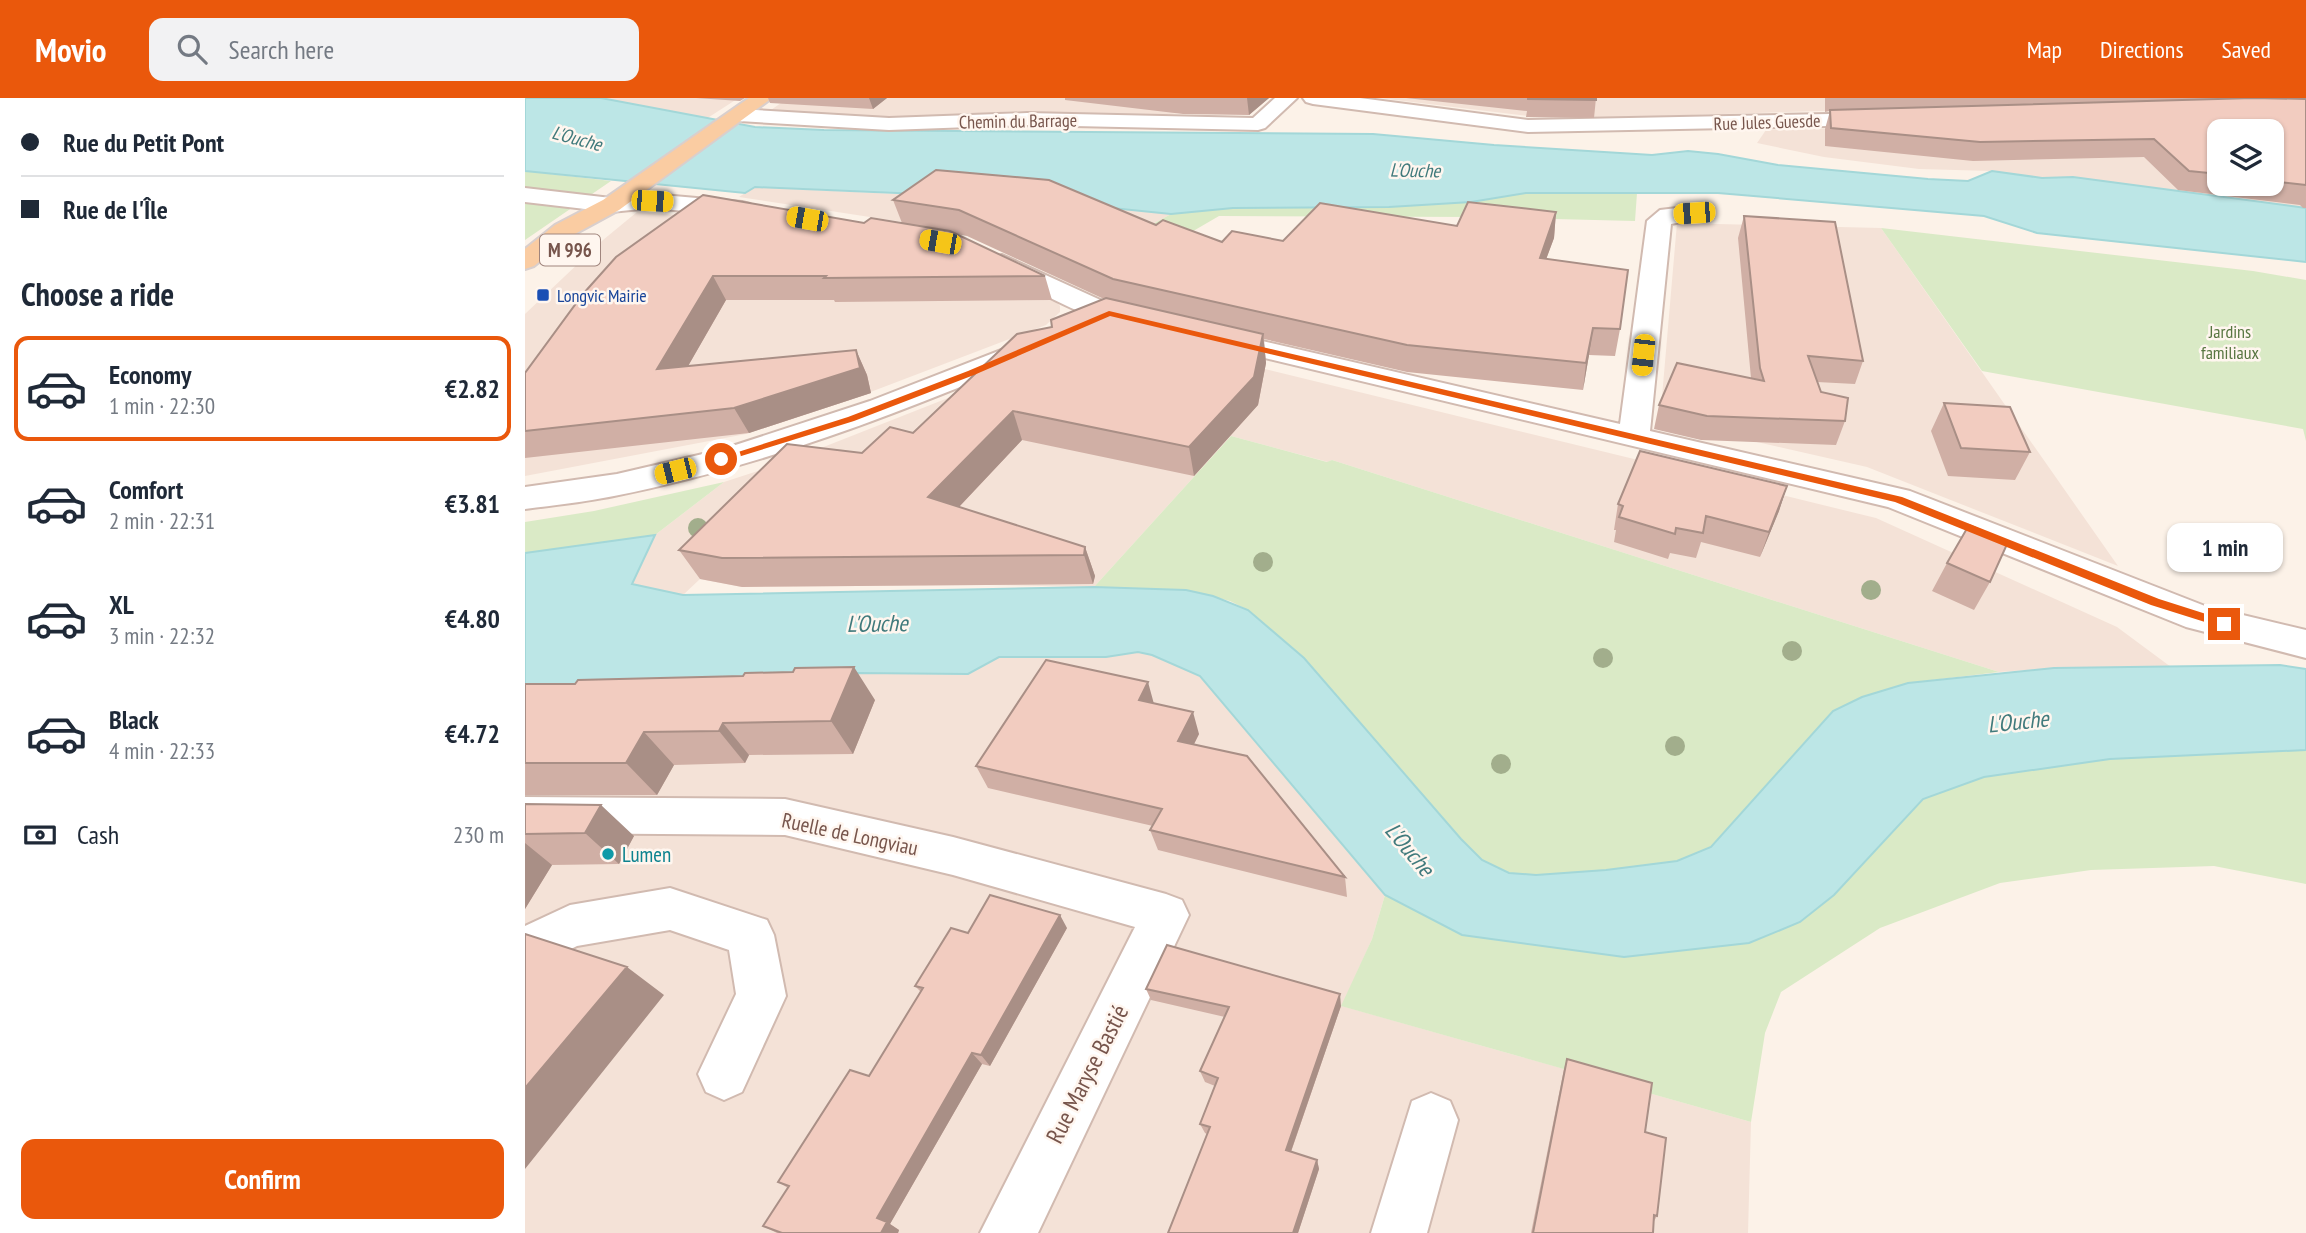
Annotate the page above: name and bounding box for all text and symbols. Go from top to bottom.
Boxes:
search box [149,18,639,81]
text: Movio [35,28,107,71]
icon: search [173,30,211,68]
text: Search here [229,33,334,66]
text: Map [2027,34,2062,65]
text: Directions [2100,34,2184,65]
text: Saved [2222,34,2271,65]
street label: Chemin du Barrage [959,108,1077,134]
street label: Rue Jules Guesde [1713,109,1821,135]
map controls [2207,119,2284,196]
button: layers [2207,119,2284,196]
water label: L'Ouche [550,120,606,156]
text: Rue du Petit Pont [63,126,224,159]
water label: L'Ouche [1390,158,1442,182]
car [631,189,674,213]
text: Rue de l'Île [63,193,168,226]
car [1673,201,1716,225]
car [785,205,830,233]
car [918,228,963,256]
road number: M 996 [540,234,600,266]
text: Choose a ride [21,273,174,315]
place label: Longvic Mairie [557,284,647,307]
marker: Longvic Mairie [535,287,551,303]
park label: Jardins familiaux [2201,320,2260,364]
car [1631,333,1656,377]
icon: car [25,357,88,420]
text: Economy [109,358,191,391]
text: €2.82 [445,372,500,405]
text: 1 min · 22:30 [109,391,215,420]
route start [705,443,737,475]
car [653,456,698,486]
icon: car [25,472,88,535]
text: Comfort [109,473,183,506]
text: €3.81 [445,487,500,520]
text: 2 min · 22:31 [109,506,215,535]
callout: 1 min [2166,522,2282,572]
text: 1 min [2202,533,2248,562]
icon: car [25,587,88,650]
text: XL [109,588,134,621]
text: €4.80 [445,602,500,635]
water label: L'Ouche [846,608,909,638]
route end [2208,608,2240,640]
text: 3 min · 22:32 [109,621,215,650]
icon: car [25,702,88,765]
text: Black [109,703,159,736]
water label: L'Ouche [1986,703,2051,739]
text: €4.72 [445,717,500,750]
text: 4 min · 22:33 [109,736,215,765]
street label: Ruelle de Longviau [780,806,920,862]
icon: cash [21,816,59,854]
water label: L'Ouche [1379,816,1442,883]
text: Cash [77,818,119,851]
text: 230 m [453,820,504,849]
place label: Lumen [622,841,671,868]
marker: Lumen [600,846,616,862]
street label: Rue Maryse Bastié [1039,1000,1135,1148]
button: Confirm [21,1139,504,1219]

